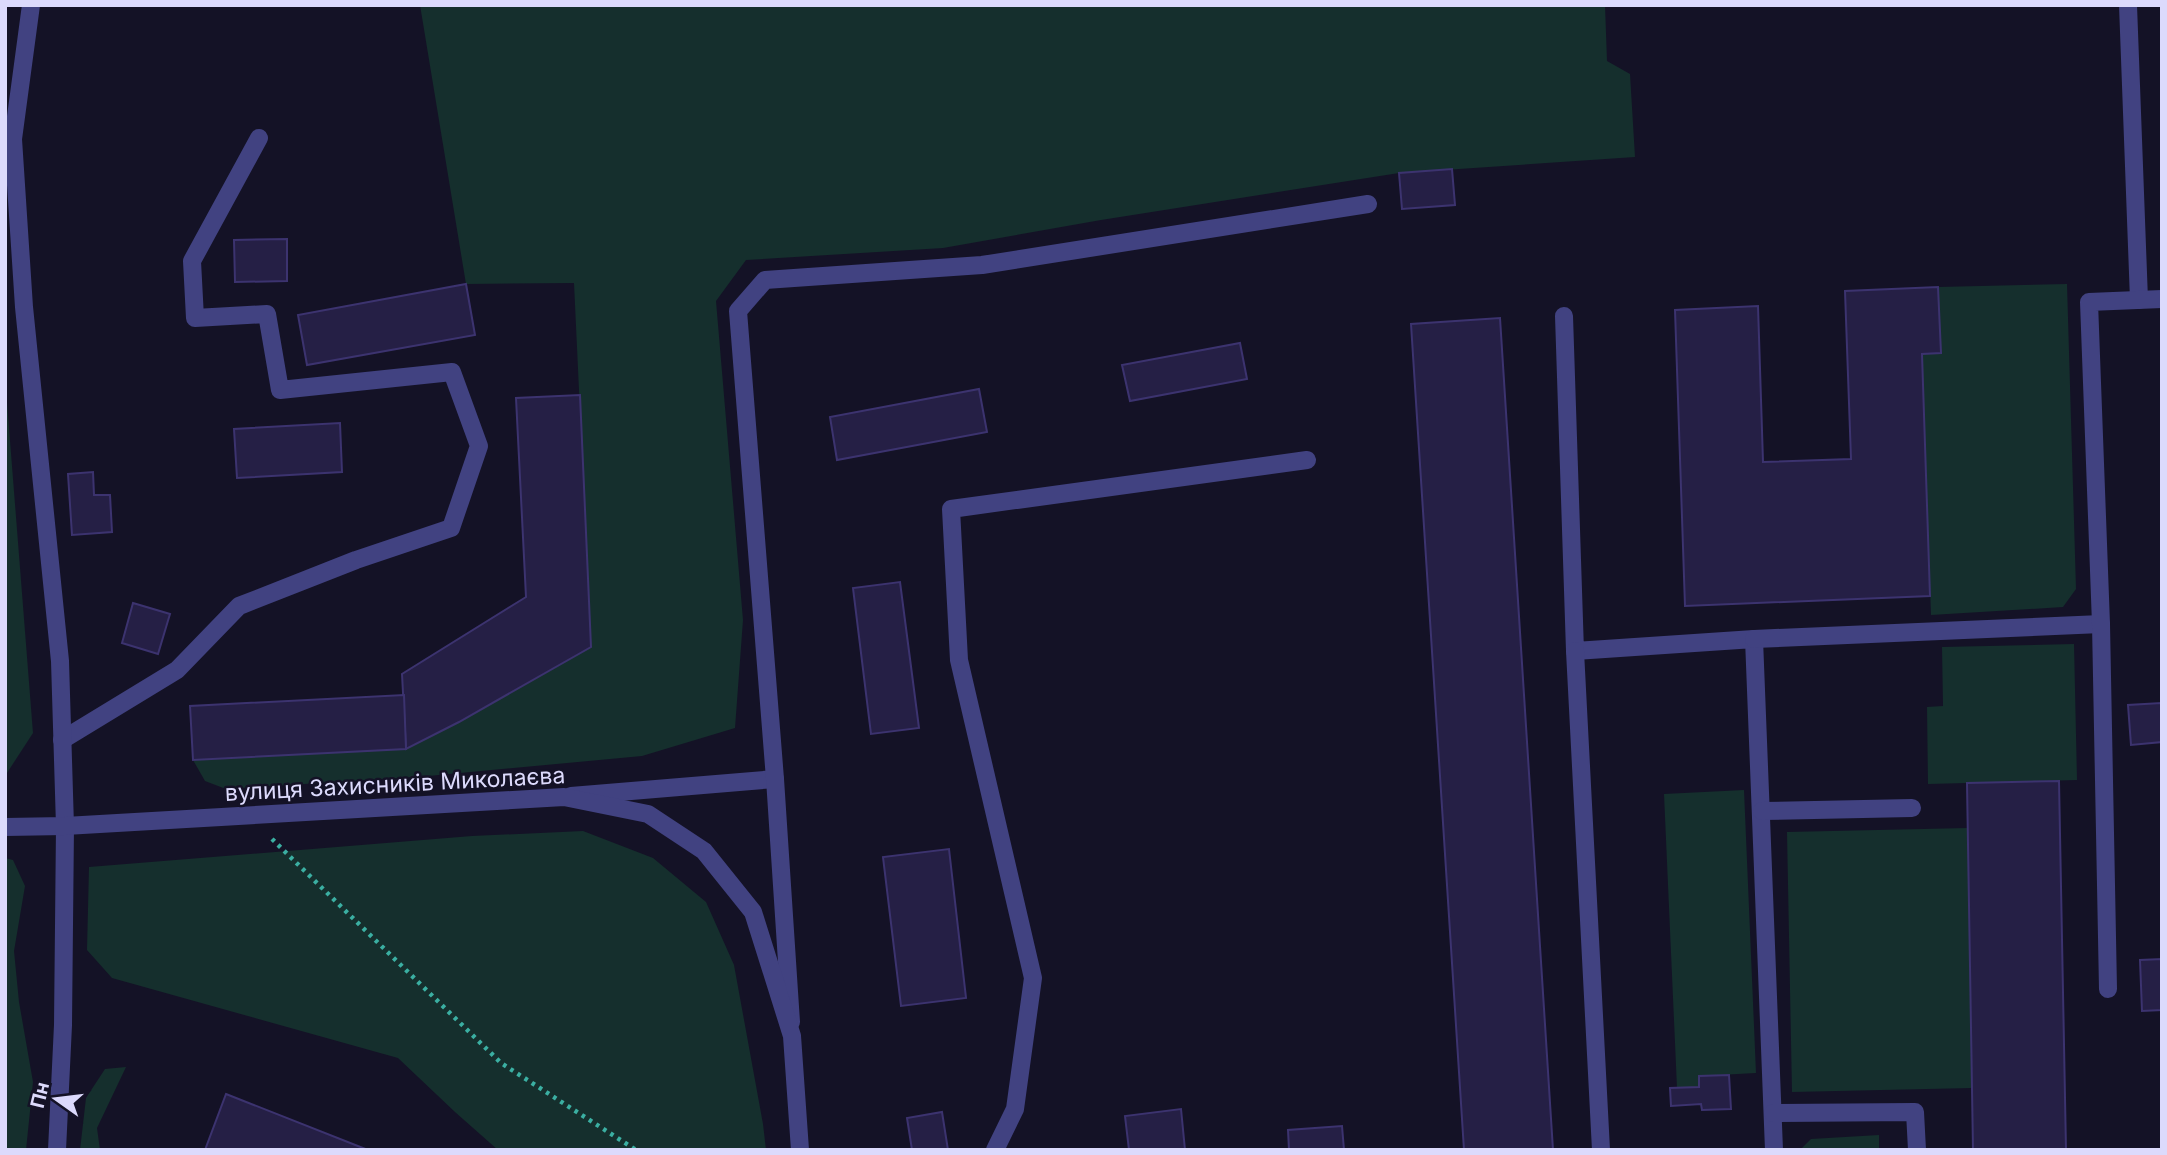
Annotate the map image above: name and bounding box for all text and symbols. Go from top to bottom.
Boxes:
street label: вулиця Захисників Миколаєва [224,761,566,807]
north arrow [21,1064,91,1134]
text: Пн [26,1080,54,1110]

